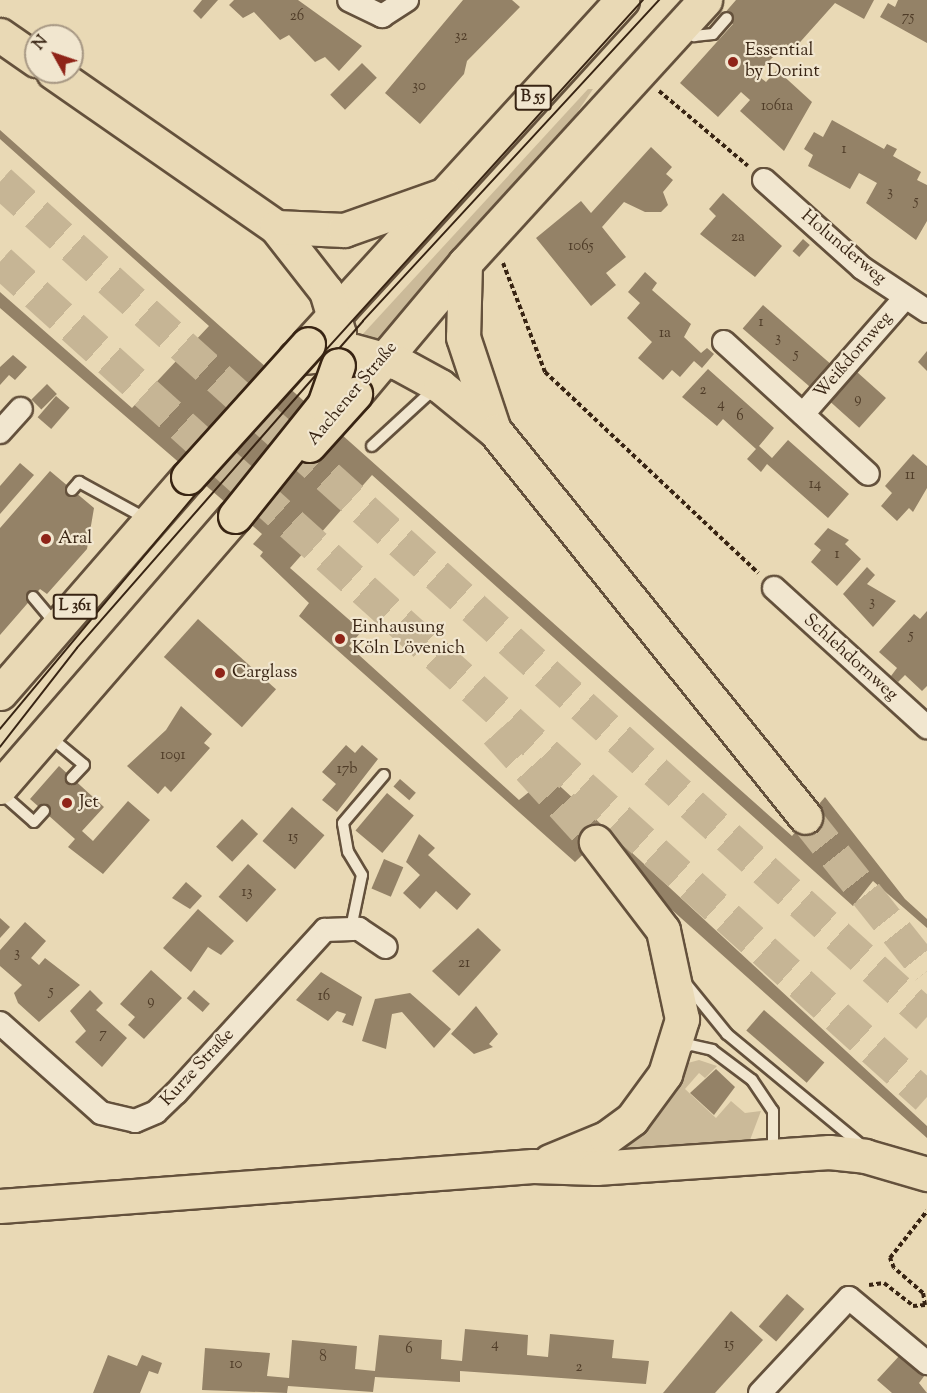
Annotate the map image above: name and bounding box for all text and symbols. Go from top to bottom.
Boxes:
house number: 26 [290,8,304,26]
house number: 75 [902,9,914,27]
north arrow [24,24,84,84]
house number: 32 [454,28,468,46]
text: N [28,31,54,56]
place label: Essential by Dorint [745,41,820,84]
marker: Essential by Dorint [726,55,740,69]
house number: 30 [412,78,426,96]
road number: B 55 [514,85,552,111]
house number: 1061a [761,98,793,116]
house number: 1 [841,141,847,159]
house number: 3 [887,184,893,202]
house number: 5 [913,193,919,211]
street label: Holunderweg [796,206,890,290]
house number: 2a [731,229,745,247]
house number: 1065 [568,238,594,256]
street label: Weißdornweg [810,308,898,404]
house number: 1 [758,314,764,332]
house number: 1a [659,325,671,343]
house number: 3 [775,330,781,348]
street label: Aachener Straße [303,338,403,450]
house number: 5 [793,346,799,364]
house number: 2 [699,382,707,400]
house number: 9 [854,391,862,409]
house number: 4 [717,396,725,414]
house number: 6 [736,408,744,426]
house number: 11 [905,467,915,485]
house number: 14 [809,476,821,494]
place label: Aral [58,528,92,550]
marker: Aral [39,532,53,546]
house number: 1 [834,546,840,564]
road number: L 361 [52,594,98,620]
house number: 3 [869,594,875,612]
street label: Schlehdornweg [798,610,902,706]
place label: Einhausung Köln Lövenich [352,618,465,660]
house number: 5 [908,627,914,645]
marker: Einhausung Köln Lövenich [333,632,347,646]
place label: Carglass [232,662,297,684]
marker: Carglass [213,666,227,680]
house number: 1091 [160,747,186,765]
house number: 17b [337,761,357,779]
place label: Jet [79,792,99,814]
marker: Jet [60,796,74,810]
house number: 15 [288,829,298,847]
house number: 13 [241,884,253,902]
house number: 3 [14,945,20,963]
house number: 21 [458,955,470,973]
house number: 5 [48,983,54,1001]
house number: 16 [318,988,330,1006]
house number: 9 [147,993,155,1011]
street label: Kurze Straße [157,1025,239,1111]
house number: 7 [99,1026,107,1044]
house number: 4 [491,1336,499,1354]
house number: 15 [724,1336,734,1354]
house number: 6 [405,1341,413,1359]
house number: 8 [319,1349,327,1367]
house number: 10 [230,1356,242,1374]
house number: 2 [575,1359,583,1377]

